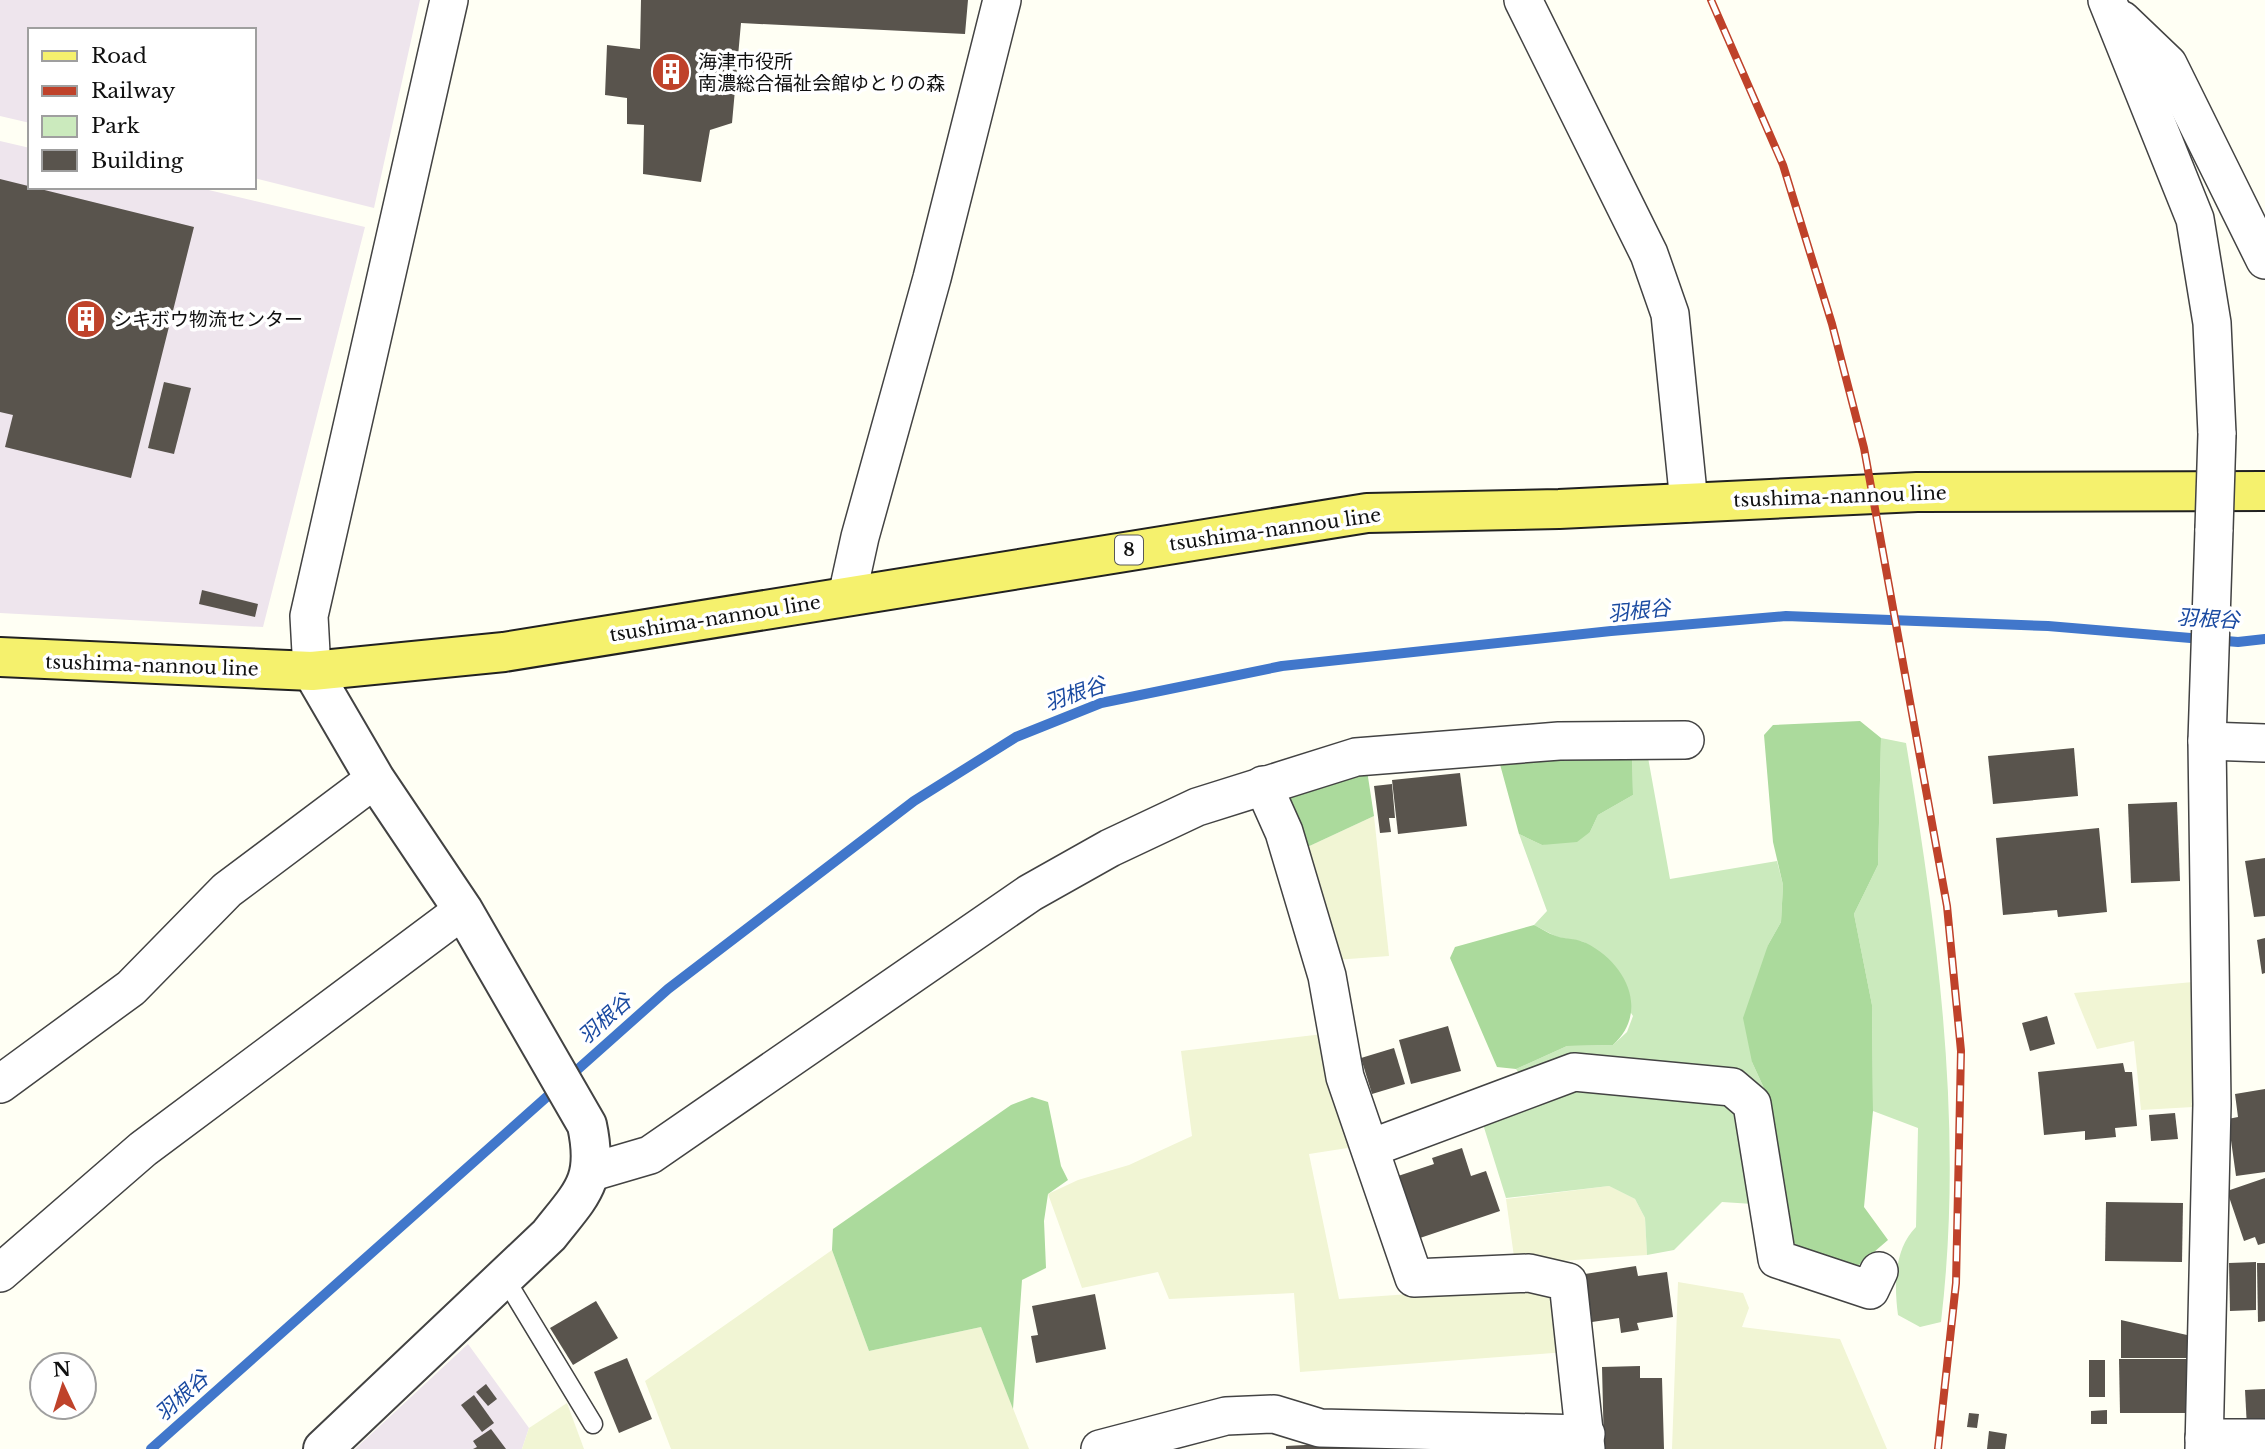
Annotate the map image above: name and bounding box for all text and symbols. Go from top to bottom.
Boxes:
legend [28,28,256,189]
text: Road [91,43,147,69]
place label: 海津市役所 南濃総合福祉会館ゆとりの森 [698,50,945,95]
building icon: 海津市役所 南濃総合福祉会館ゆとりの森 [650,51,692,93]
text: Railway [91,78,176,104]
text: Park [91,113,140,139]
text: Building [91,148,184,174]
building icon: シキボウ物流センター [65,298,107,340]
place label: シキボウ物流センター [113,308,303,331]
street label: tsushima-nannou line [1733,481,1947,512]
street label: tsushima-nannou line [1168,503,1382,556]
road number: 8 [1115,536,1143,564]
street label: tsushima-nannou line [608,590,822,647]
water label: 羽根谷 [1606,595,1674,627]
water label: 羽根谷 [2176,604,2242,634]
street label: tsushima-nannou line [45,650,259,681]
water label: 羽根谷 [1041,671,1111,717]
water label: 羽根谷 [573,987,639,1050]
north arrow [28,1351,98,1421]
text: N [52,1357,72,1382]
water label: 羽根谷 [150,1364,216,1427]

